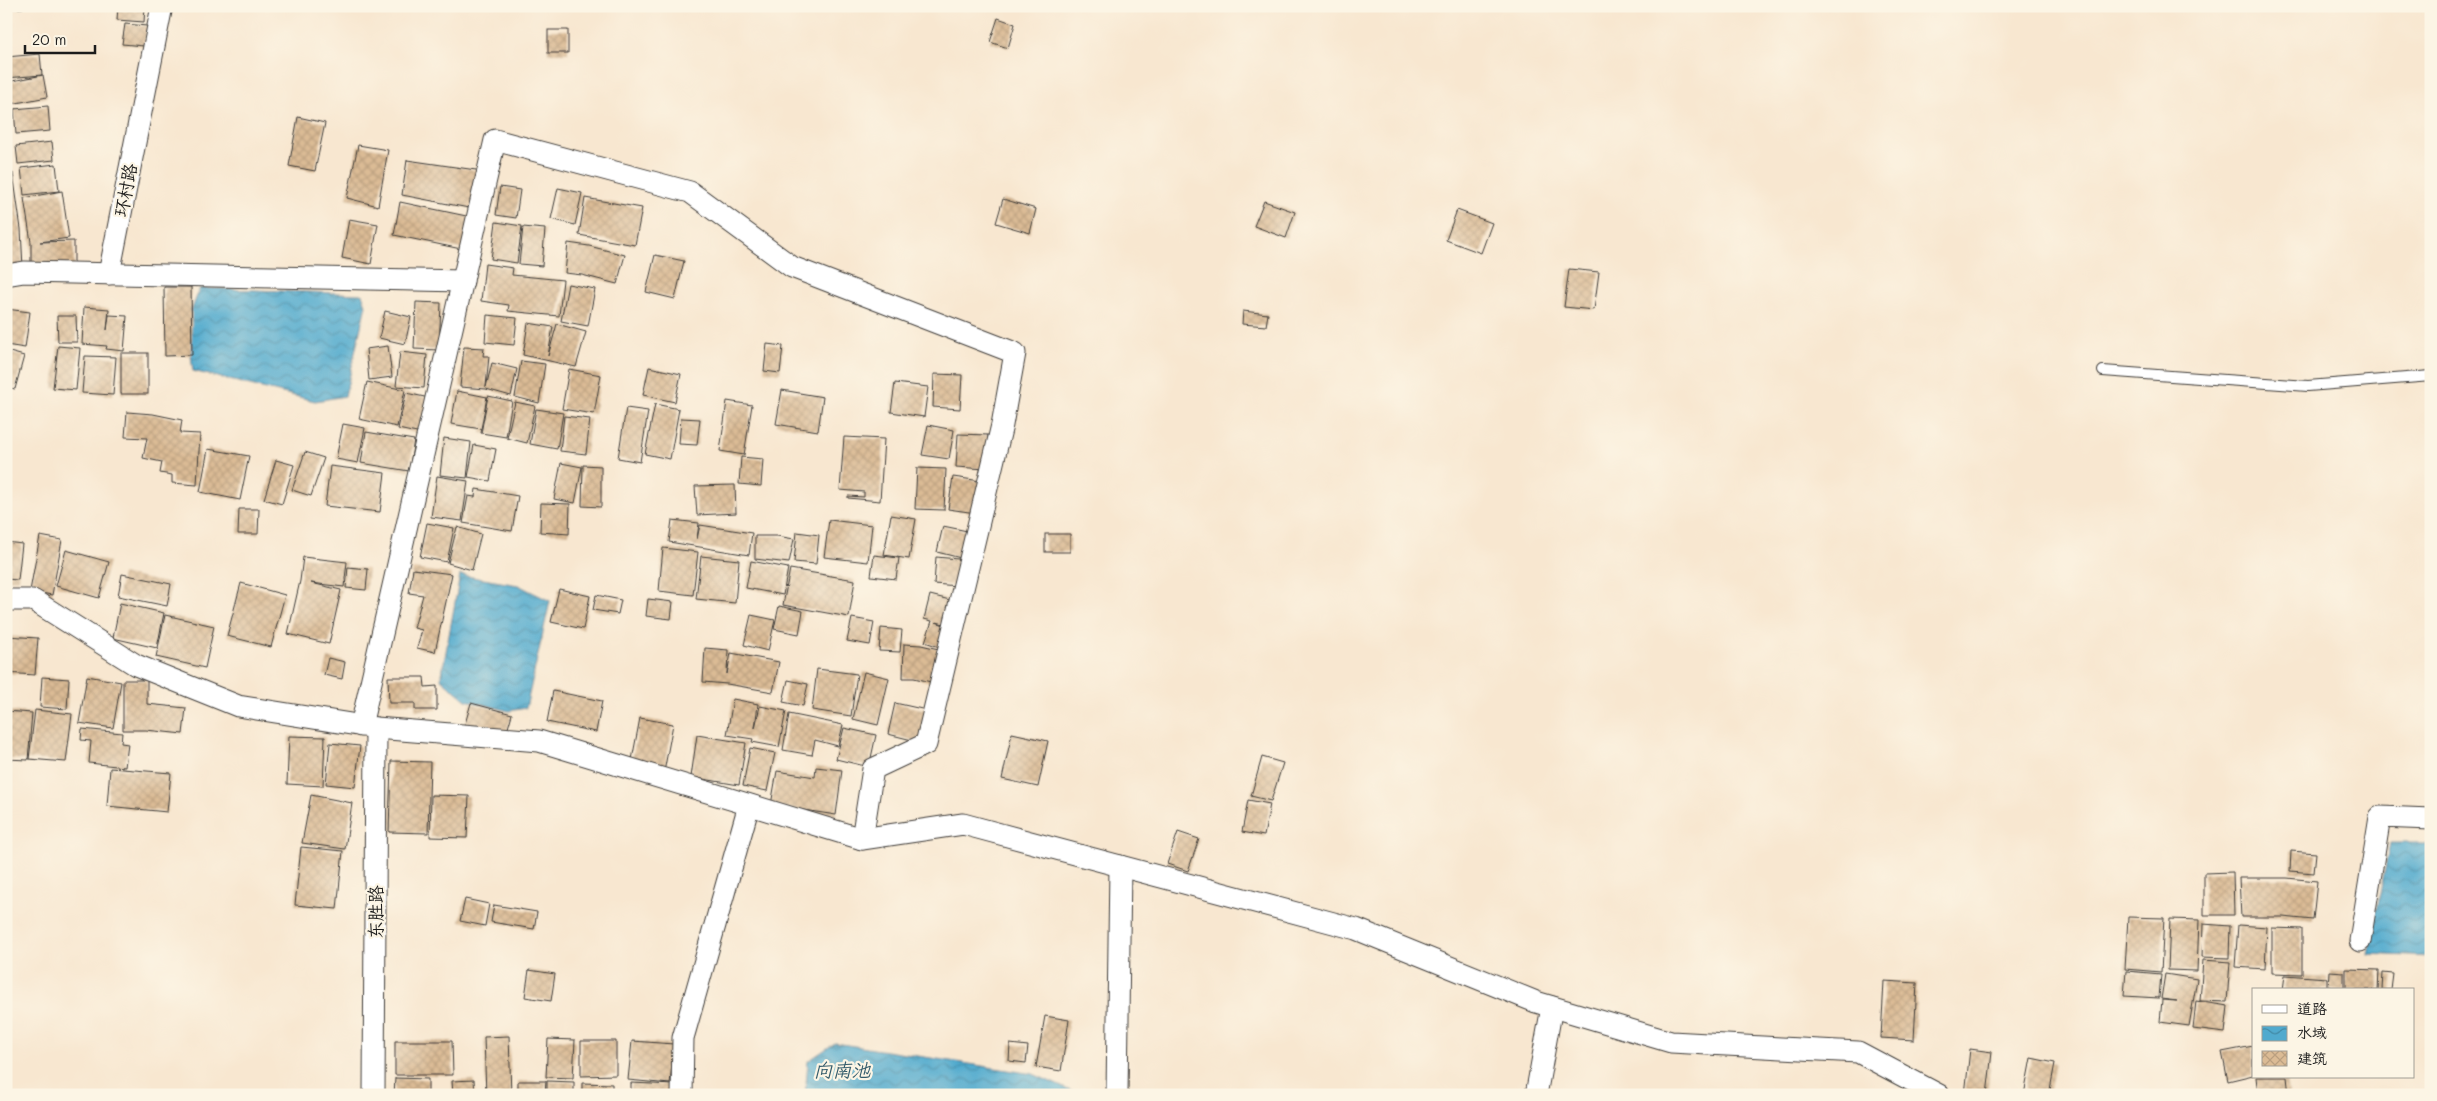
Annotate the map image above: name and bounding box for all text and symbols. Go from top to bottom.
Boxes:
scale bar [25,22,95,54]
text: 20 m [32,29,66,49]
street label: 环村路 [108,161,142,219]
street label: 东胜路 [363,885,387,939]
legend [2252,988,2414,1078]
text: 道路 [2297,998,2327,1018]
text: 水域 [2297,1022,2327,1042]
text: 建筑 [2297,1048,2327,1068]
water label: 向南池 [813,1057,871,1082]

